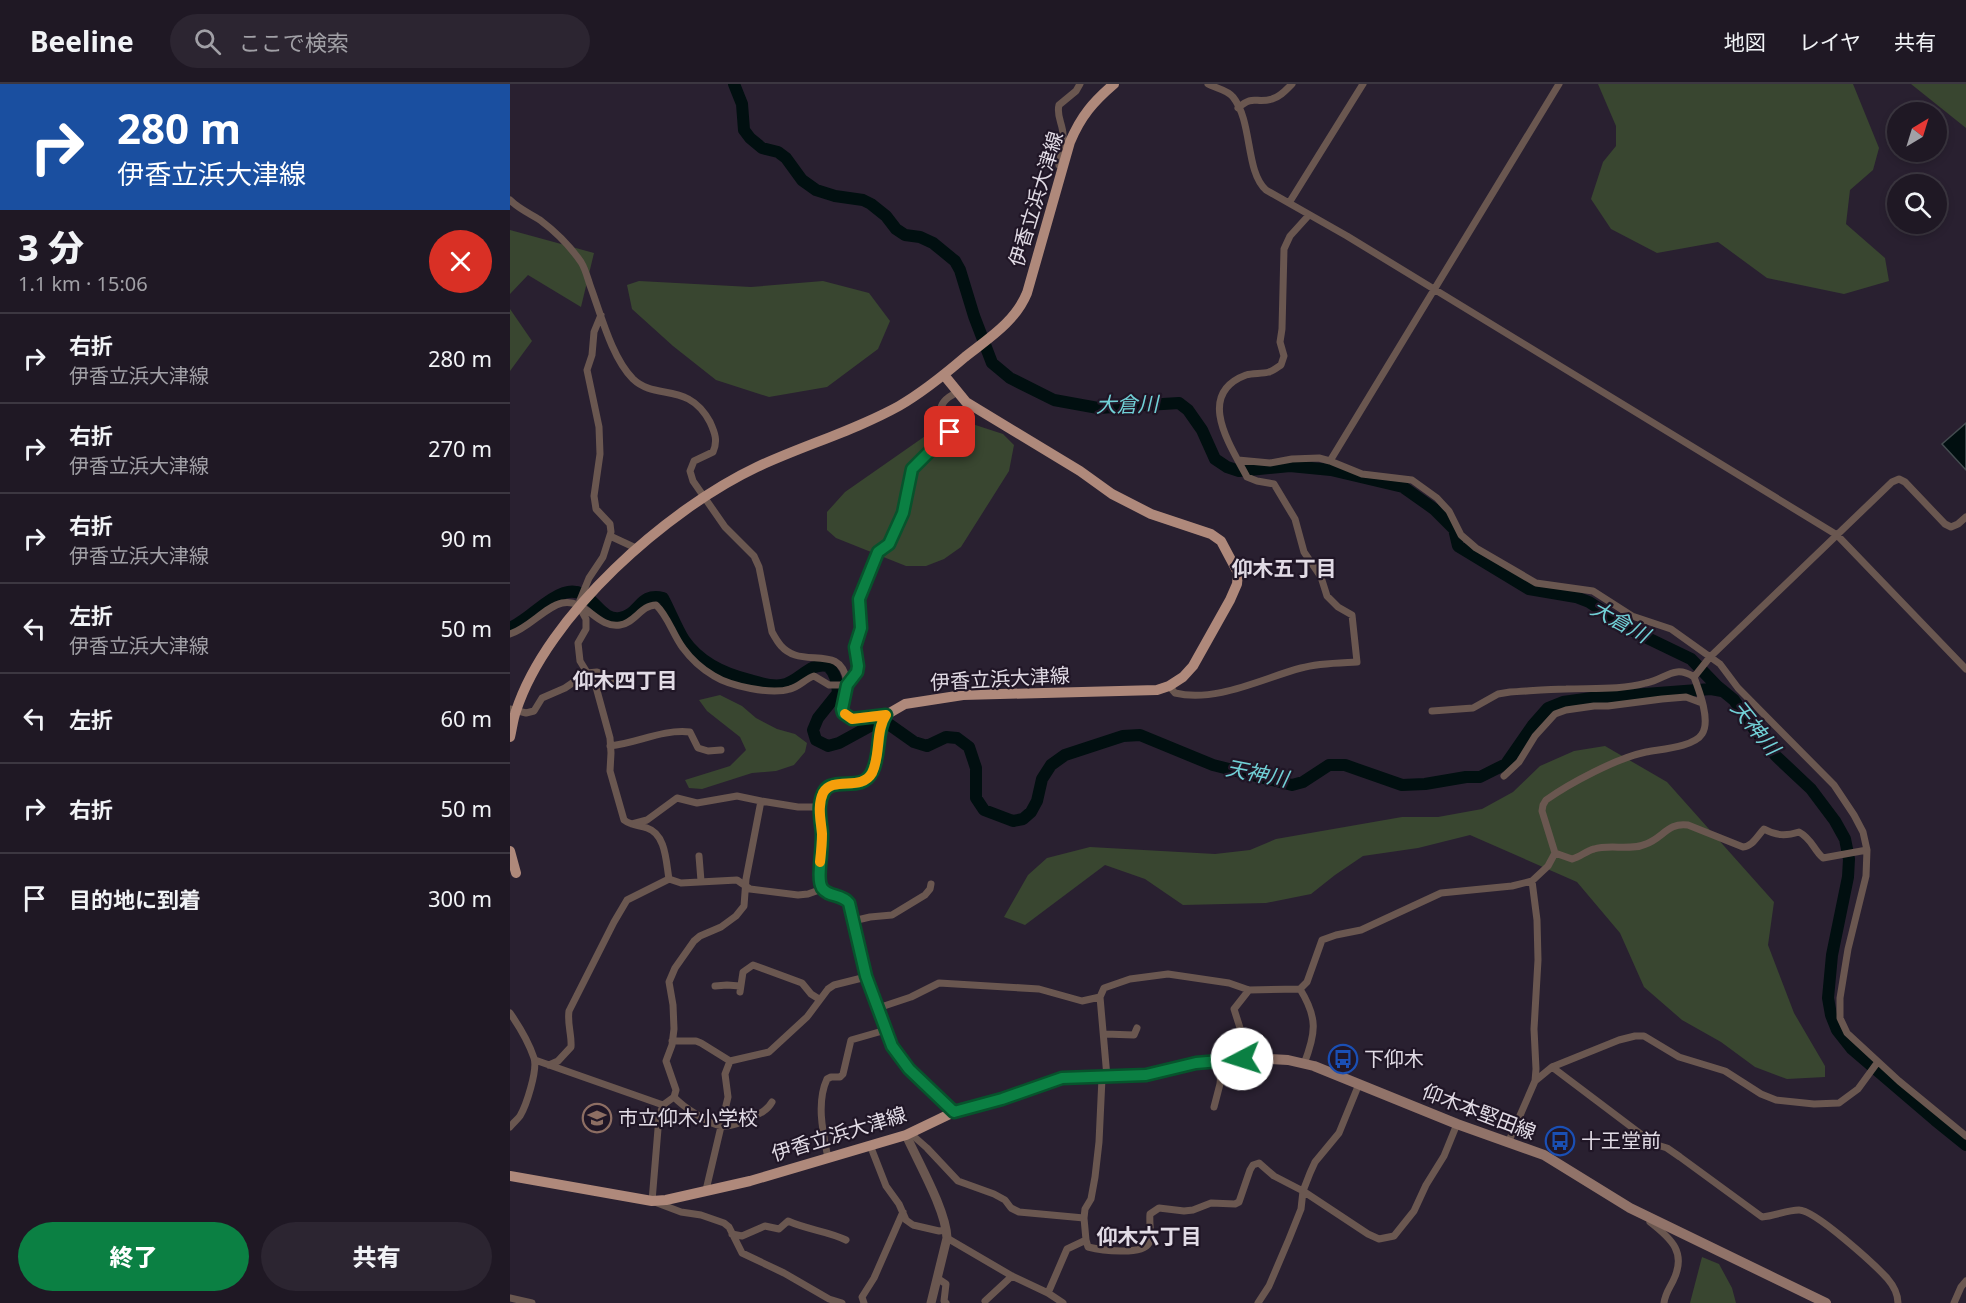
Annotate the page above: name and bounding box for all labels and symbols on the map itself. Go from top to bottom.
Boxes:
north arrow [1887,102,1947,162]
street label: 伊香立浜大津線 [1002,128,1069,270]
water label: 大倉川 [1095,389,1161,419]
pin [924,406,975,457]
district label: 仰木五丁目 [1232,554,1337,582]
water label: 大倉川 [1586,594,1657,650]
street label: 伊香立浜大津線 [929,661,1071,696]
district label: 仰木四丁目 [573,666,678,694]
water label: 天神川 [1725,694,1788,762]
water label: 天神川 [1224,753,1293,793]
position arrow [1210,1027,1274,1091]
bus stop icon: 下仰木 [1327,1043,1359,1075]
place label: 下仰木 [1364,1045,1424,1072]
street label: 仰木本堅田線 [1418,1077,1540,1146]
street label: 伊香立浜大津線 [768,1100,910,1167]
school or university icon: 市立仰木小学校 [581,1102,613,1134]
place label: 市立仰木小学校 [618,1104,758,1131]
bus stop icon: 十王堂前 [1544,1125,1576,1157]
place label: 十王堂前 [1581,1127,1661,1154]
district label: 仰木六丁目 [1097,1222,1202,1250]

